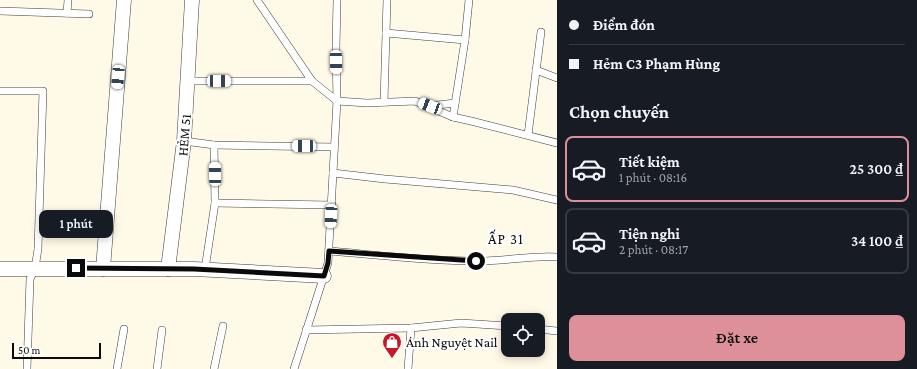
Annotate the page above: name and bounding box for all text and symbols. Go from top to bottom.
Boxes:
text: Điểm đón [593,17,655,33]
car [330,50,342,74]
text: Hẻm C3 Phạm Hùng [593,56,720,72]
car [111,65,125,89]
car [207,75,231,87]
car [417,96,443,116]
text: Chọn chuyến [569,102,669,122]
street label: HẺM 51 [174,113,194,157]
car [292,140,316,152]
icon: car [571,151,607,187]
text: Tiết kiệm [619,154,680,170]
text: 25 300 ₫ [850,161,903,177]
car [209,162,221,186]
text: 1 phút · 08:16 [619,170,687,185]
car [324,204,338,228]
callout: 1 phút [39,210,113,238]
text: 1 phút [59,216,93,231]
icon: car [571,223,607,259]
text: Tiện nghi [619,226,680,242]
district label: ẤP 31 [488,229,524,247]
text: 34 100 ₫ [851,233,903,249]
text: 2 phút · 08:17 [619,242,688,257]
route start [467,252,485,270]
route end [67,259,85,277]
map controls [501,313,545,357]
button: locate [501,313,545,357]
button: Đặt xe [569,315,905,361]
shop icon: Ánh Nguyệt Nail [381,331,403,359]
place label: Ánh Nguyệt Nail [406,334,498,350]
scale bar [12,341,101,360]
text: 50 m [18,344,40,356]

